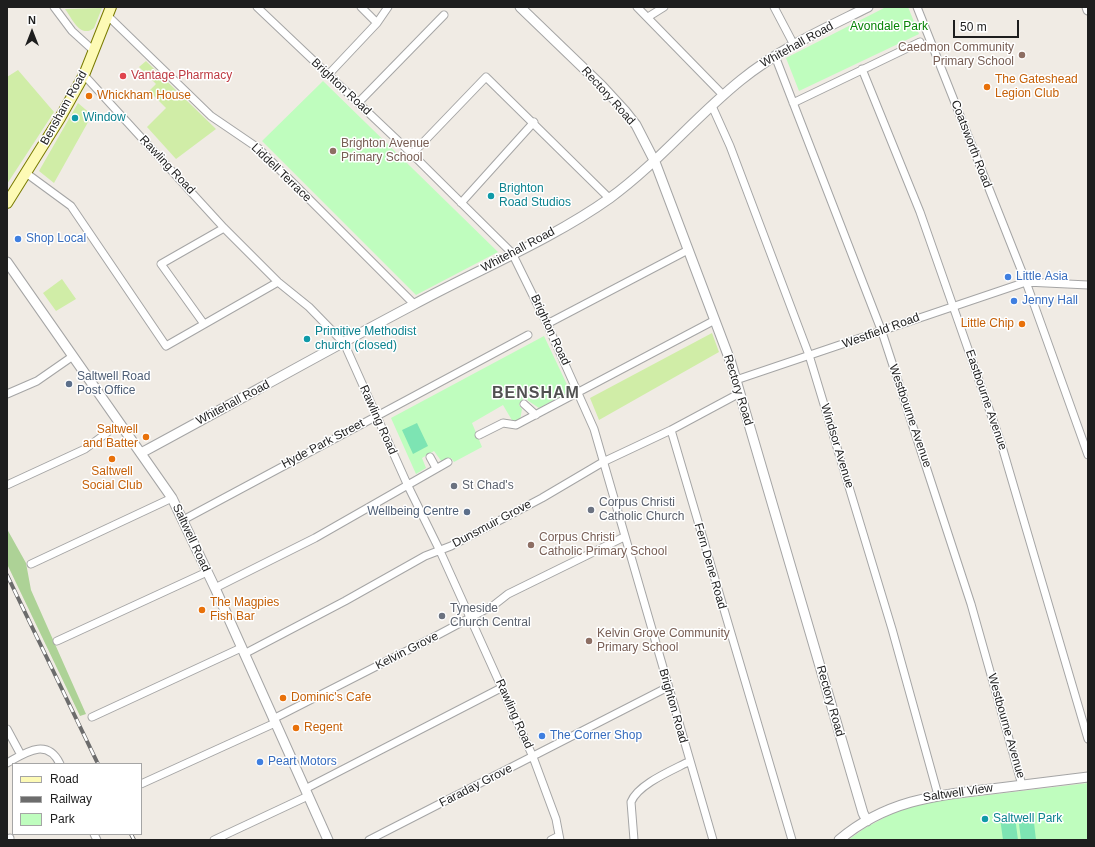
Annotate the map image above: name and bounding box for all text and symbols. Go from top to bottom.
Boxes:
north arrow [12,12,52,52]
scale bar [955,12,1021,38]
text: N [28,14,36,26]
street label: Whitehall Road [758,19,836,71]
park label: Avondale Park [850,20,928,34]
text: 50 m [960,20,987,34]
place label: Caedmon Community Primary School [898,41,1014,69]
marker: Caedmon Community Primary School [1017,50,1027,60]
street label: Brighton Road [308,56,374,118]
street label: Rectory Road [578,64,638,128]
street label: Bensham Road [38,68,90,148]
place label: Vantage Pharmacy [131,69,232,83]
marker: Vantage Pharmacy [118,71,128,81]
place label: The Gateshead Legion Club [995,73,1078,101]
marker: The Gateshead Legion Club [982,82,992,92]
place label: Whickham House [97,89,191,103]
marker: Whickham House [84,91,94,101]
street label: Coatsworth Road [948,98,994,190]
place label: Window [83,111,126,125]
marker: Window [70,113,80,123]
street label: Rawling Road [136,133,198,197]
place label: Brighton Avenue Primary School [341,137,430,165]
street label: Liddell Terrace [248,141,314,205]
marker: Brighton Avenue Primary School [328,146,338,156]
place label: Brighton Road Studios [499,182,571,210]
marker: Brighton Road Studios [486,191,496,201]
street label: Whitehall Road [479,225,557,275]
place label: Shop Local [26,232,86,246]
marker: Shop Local [13,234,23,244]
place label: Little Asia [1016,270,1068,284]
marker: Little Asia [1003,272,1013,282]
street label: Brighton Road [527,292,573,368]
place label: Jenny Hall [1022,294,1078,308]
marker: Jenny Hall [1009,296,1019,306]
street label: Westfield Road [840,310,922,352]
place label: Little Chip [961,317,1014,331]
marker: Little Chip [1017,319,1027,329]
place label: Primitive Methodist church (closed) [315,325,416,353]
marker: Primitive Methodist church (closed) [302,334,312,344]
street label: Eastbourne Avenue [962,348,1010,452]
street label: Rectory Road [720,353,756,427]
street label: Westbourne Avenue [886,362,934,470]
place label: Saltwell Road Post Office [77,370,150,398]
street label: Whitehall Road [194,378,272,428]
marker: Saltwell Road Post Office [64,379,74,389]
street label: Rawling Road [356,383,400,457]
district label: BENSHAM [492,384,580,404]
street label: Windsor Avenue [817,402,857,490]
street label: Hyde Park Street [279,416,367,472]
place label: Saltwell and Batter [83,423,138,451]
marker: Saltwell and Batter [141,432,151,442]
marker: Saltwell Social Club [107,454,117,464]
place label: Saltwell Social Club [82,465,142,493]
place label: St Chad's [462,479,514,493]
marker: St Chad's [449,481,459,491]
place label: Corpus Christi Catholic Church [599,496,684,524]
street label: Dunsmuir Grove [450,497,534,551]
street label: Saltwell Road [169,502,213,574]
place label: Wellbeing Centre [367,505,459,519]
marker: Corpus Christi Catholic Church [586,505,596,515]
marker: Wellbeing Centre [462,507,472,517]
street label: Fern Dene Road [691,521,729,611]
place label: Corpus Christi Catholic Primary School [539,531,667,559]
marker: Corpus Christi Catholic Primary School [526,540,536,550]
place label: The Magpies Fish Bar [210,596,279,624]
place label: Tyneside Church Central [450,602,531,630]
marker: The Magpies Fish Bar [197,605,207,615]
marker: Tyneside Church Central [437,611,447,621]
place label: Kelvin Grove Community Primary School [597,627,730,655]
street label: Kelvin Grove [373,629,441,673]
marker: Kelvin Grove Community Primary School [584,636,594,646]
street label: Rectory Road [813,664,847,738]
street label: Brighton Road [656,667,690,745]
street label: Westbourne Avenue [984,672,1028,780]
street label: Rawling Road [492,677,536,751]
place label: Dominic's Cafe [291,691,371,705]
marker: Dominic's Cafe [278,693,288,703]
place label: Regent [304,721,343,735]
marker: Regent [291,723,301,733]
place label: The Corner Shop [550,729,642,743]
marker: The Corner Shop [537,731,547,741]
place label: Peart Motors [268,755,337,769]
marker: Peart Motors [255,757,265,767]
street label: Faraday Grove [437,761,515,811]
legend [12,763,142,835]
text: Road [50,772,79,786]
street label: Saltwell View [922,781,994,805]
text: Railway [50,792,92,806]
text: Park [50,812,75,826]
place label: Saltwell Park [993,812,1062,826]
marker: Saltwell Park [980,814,990,824]

